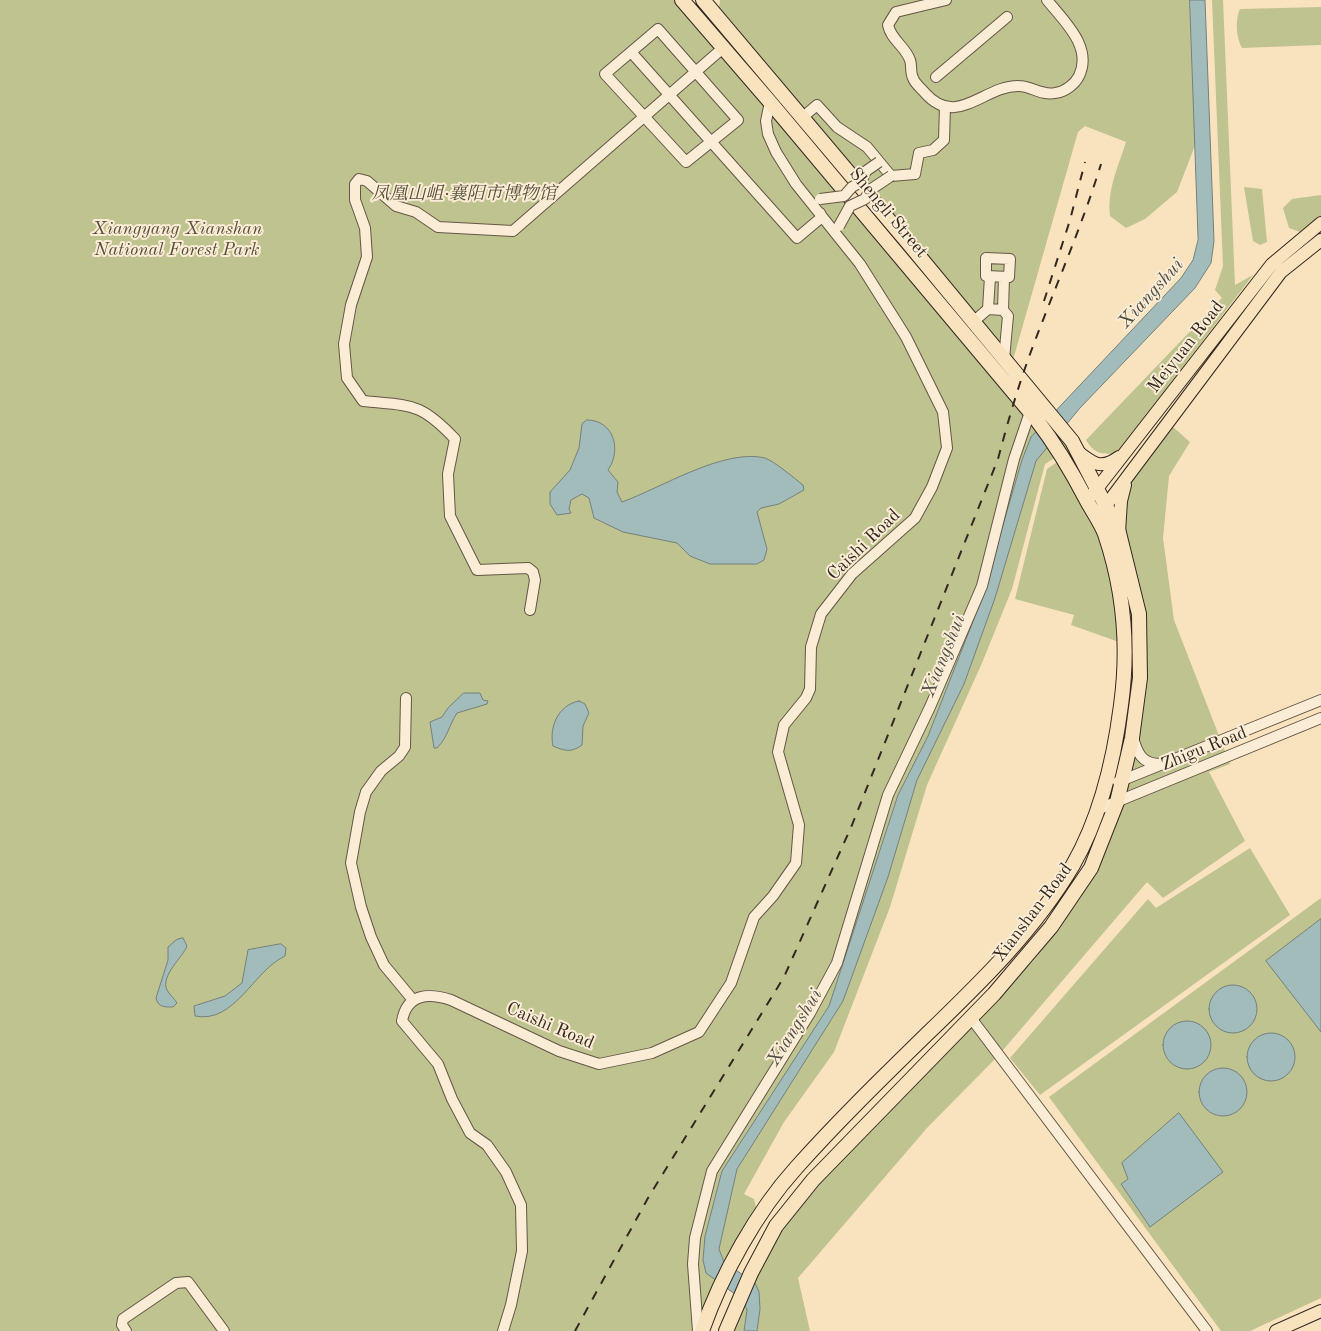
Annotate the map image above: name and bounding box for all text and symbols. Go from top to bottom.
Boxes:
street label: Shengli Street [844,163,932,263]
park label: 凤凰山岨·襄阳市博物馆 [371,183,557,205]
park label: Xiangyang Xianshan National Forest Park [92,218,262,260]
water label: Xiangshui [1113,254,1189,334]
street label: Meiyuan Road [1143,297,1229,397]
street label: Caishi Road [823,505,905,585]
water label: Xiangshui [917,611,971,701]
street label: Zhigu Road [1158,722,1250,776]
street label: Xianshan Road [989,859,1077,967]
water label: Xiangshui [762,985,828,1071]
street label: Caishi Road [503,998,597,1054]

